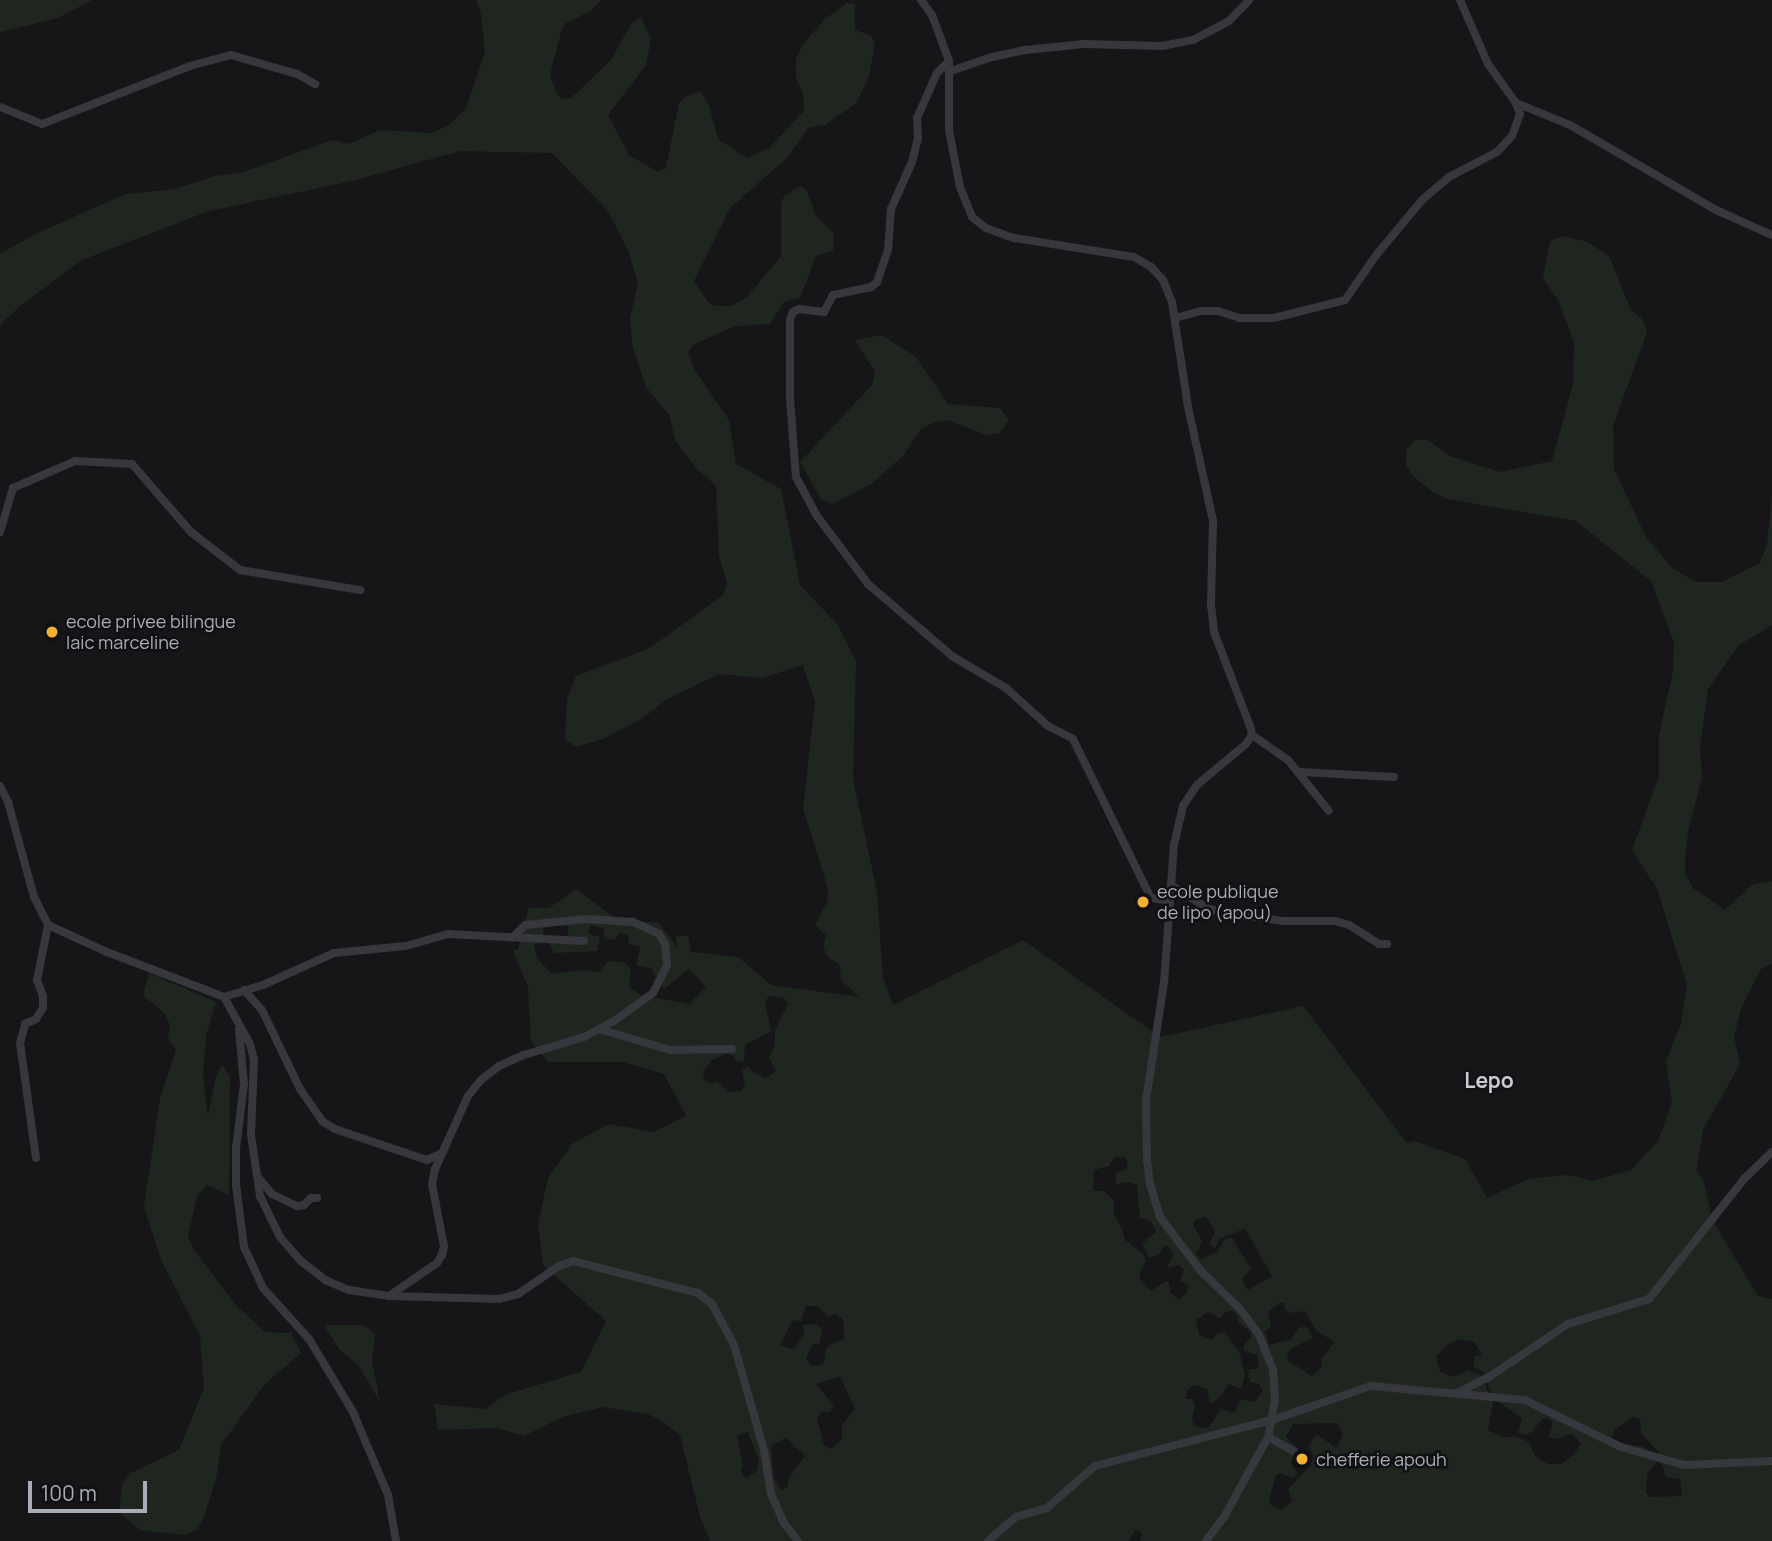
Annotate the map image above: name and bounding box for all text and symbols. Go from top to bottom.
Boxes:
place label: ecole privee bilingue laic marceline [66,611,236,654]
marker: ecole privee bilingue laic marceline [44,624,60,640]
place label: ecole publique de lipo (apou) [1157,881,1278,924]
marker: ecole publique de lipo (apou) [1135,894,1151,910]
district label: Lepo [1464,1067,1514,1093]
place label: chefferie apouh [1316,1448,1447,1470]
marker: chefferie apouh [1294,1451,1310,1467]
scale bar [32,1468,150,1512]
text: 100 m [41,1479,97,1507]

